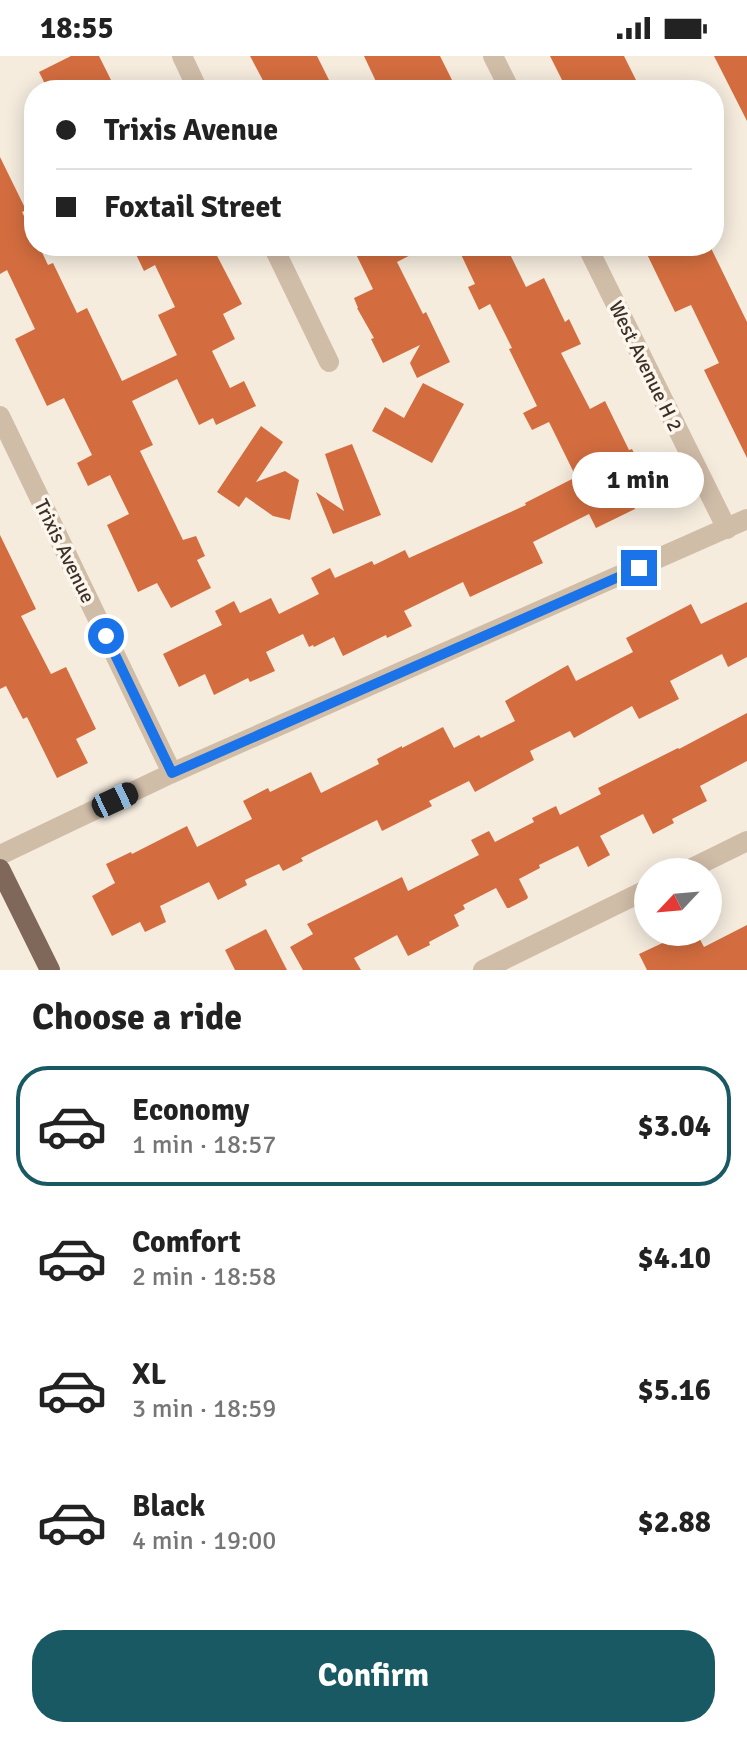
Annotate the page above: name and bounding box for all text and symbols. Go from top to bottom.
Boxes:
text: 18:55 [40,10,114,47]
text: Trixis Avenue [104,112,278,149]
text: Foxtail Street [104,189,282,226]
street label: West Avenue H 2 [603,297,688,436]
callout: 1 min [573,452,705,508]
text: 1 min [607,464,669,496]
street label: Trixis Avenue [29,495,100,607]
route end [621,550,657,586]
route start [88,618,124,654]
car [88,779,142,821]
north arrow [634,858,722,946]
map controls [634,858,722,946]
text: Choose a ride [32,995,242,1040]
icon: car [36,1090,108,1162]
text: Economy [132,1092,249,1129]
text: $3.04 [638,1108,711,1145]
text: 1 min · 18:57 [132,1129,276,1161]
icon: car [36,1222,108,1294]
text: Comfort [132,1224,241,1261]
text: $4.10 [638,1240,711,1277]
text: 2 min · 18:58 [132,1261,276,1293]
icon: car [36,1354,108,1426]
text: XL [132,1356,166,1393]
text: $5.16 [638,1372,711,1409]
text: 3 min · 18:59 [132,1393,276,1425]
icon: car [36,1486,108,1558]
text: Black [132,1488,205,1525]
text: $2.88 [638,1504,711,1541]
text: 4 min · 19:00 [132,1525,276,1557]
button: Confirm [32,1630,715,1722]

